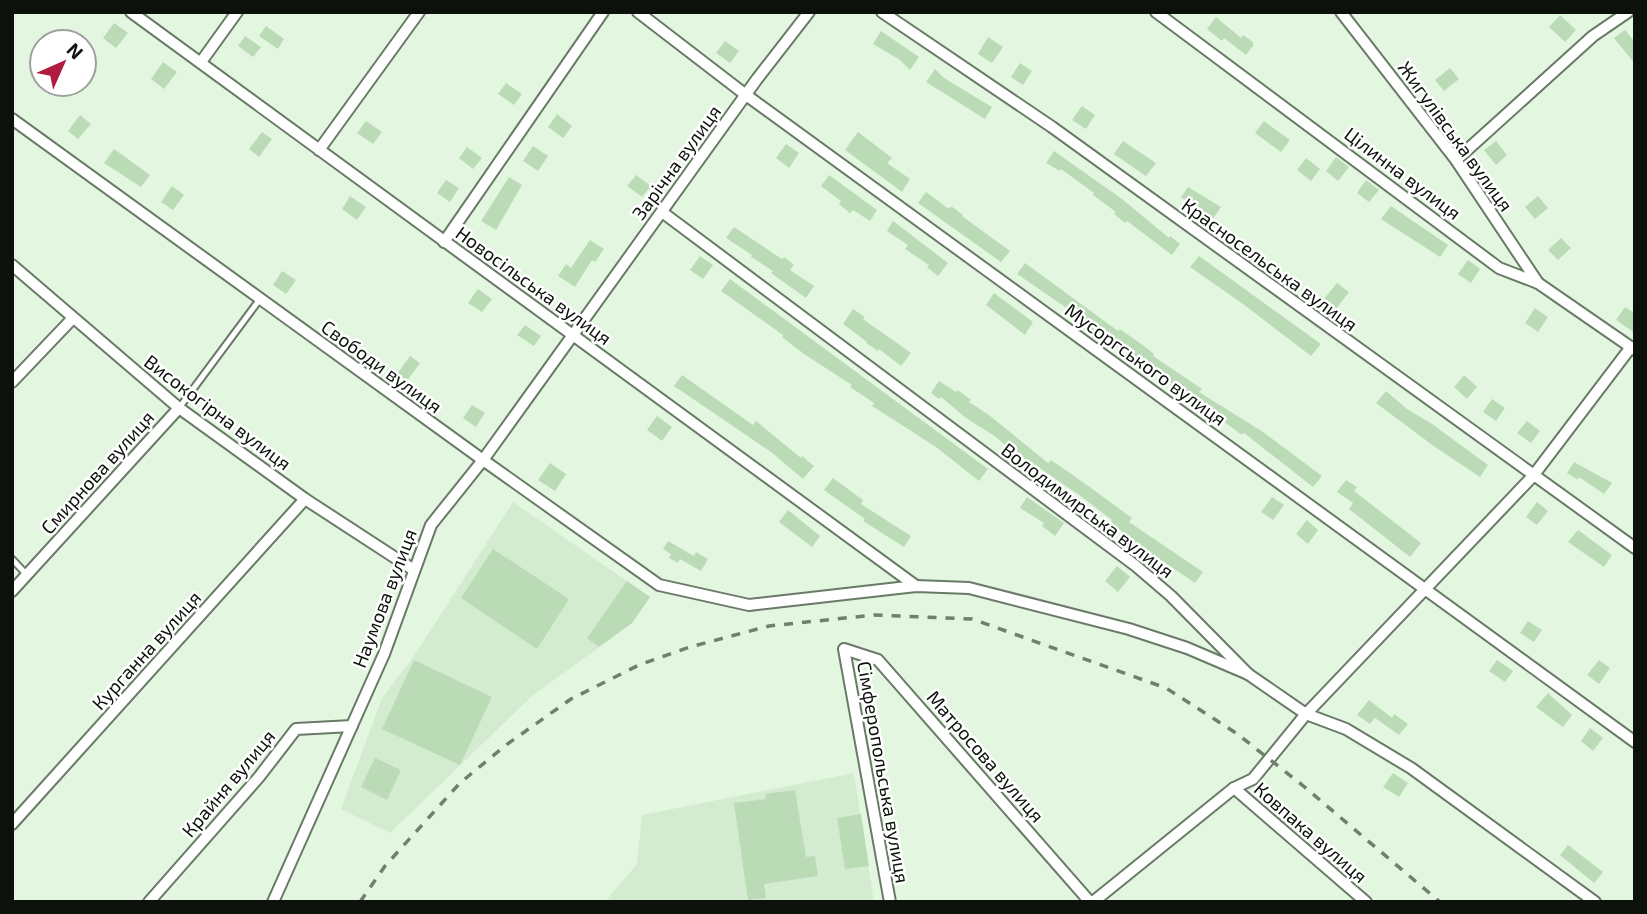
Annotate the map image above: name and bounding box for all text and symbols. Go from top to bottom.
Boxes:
north arrow [28,28,98,98]
text: N [62,38,88,64]
street label: Жигулівська вулиця [1393,56,1518,216]
street label: Зарічна вулиця [627,100,726,224]
street label: Цілинна вулиця [1340,122,1466,225]
street label: Красносельська вулиця [1177,193,1362,336]
street label: Новосільська вулиця [451,221,616,350]
street label: Мусоргського вулиця [1060,298,1231,431]
street label: Свободи вулиця [317,315,447,418]
street label: Високогірна вулиця [140,349,296,475]
street label: Смирнова вулиця [36,406,159,539]
street label: Володимирська вулиця [997,438,1179,583]
street label: Наумова вулиця [347,525,422,671]
street label: Курганна вулиця [87,586,206,715]
street label: Сімферопольська вулиця [852,659,915,885]
street label: Матросова вулиця [922,685,1049,827]
street label: Крайня вулиця [176,725,280,842]
street label: Ковпака вулиця [1249,777,1372,888]

